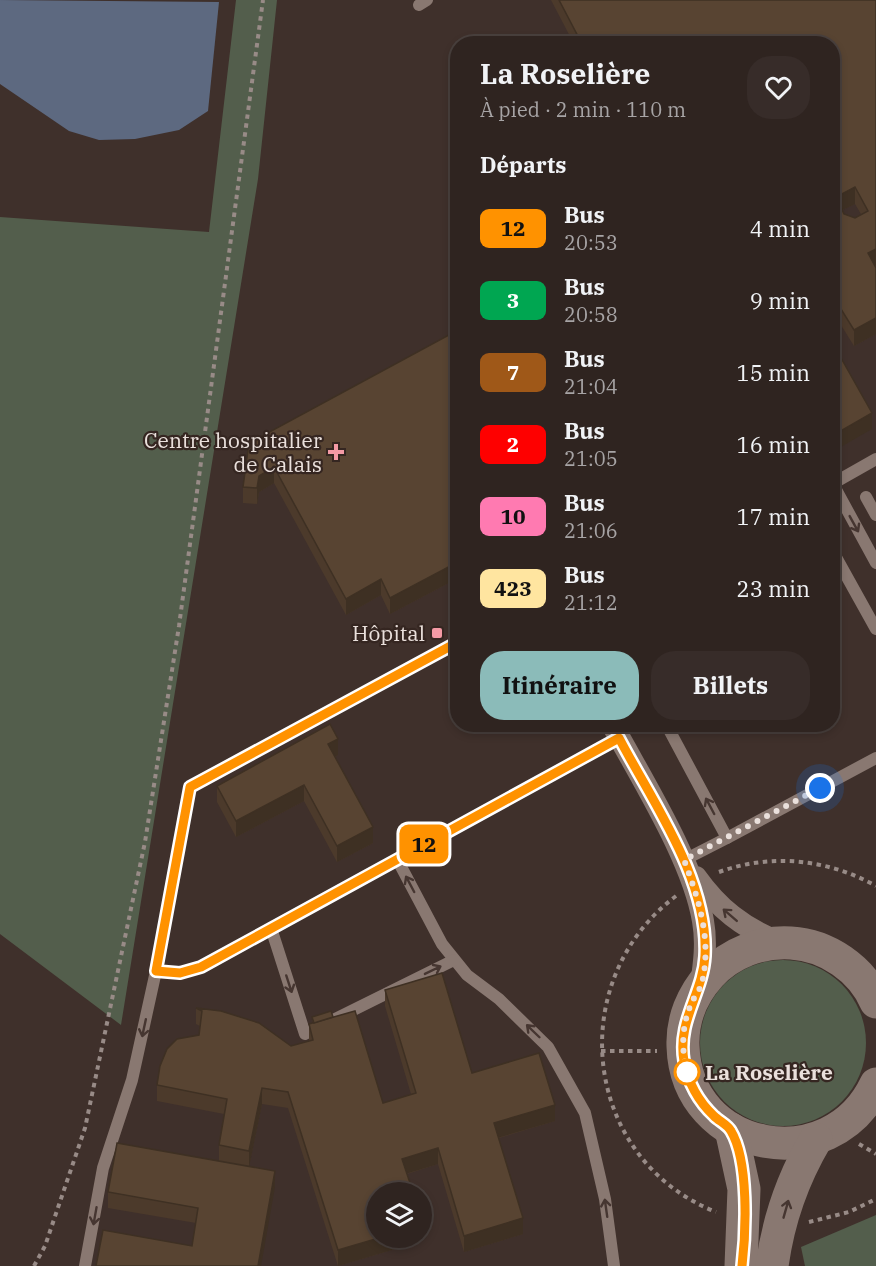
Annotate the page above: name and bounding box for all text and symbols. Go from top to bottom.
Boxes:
text: La Roselière [480,55,650,92]
button: heart [747,56,810,119]
text: À pied · 2 min · 110 m [480,96,686,123]
text: Départs [480,150,566,179]
text: Bus [564,200,605,229]
text: 12 [500,214,526,242]
text: 4 min [750,214,810,243]
text: 20:53 [564,229,618,256]
text: Bus [564,272,605,301]
text: 3 [507,286,519,314]
text: 9 min [750,286,810,315]
text: 20:58 [564,301,618,328]
text: Bus [564,344,605,373]
text: 7 [507,358,519,386]
text: 15 min [737,358,810,387]
text: 21:04 [564,373,618,400]
text: Bus [564,416,605,445]
place label: Centre hospitalier de Calais [144,426,323,478]
text: 2 [507,430,519,458]
text: 16 min [737,430,810,459]
marker: Centre hospitalier de Calais [327,443,345,461]
text: 21:05 [564,445,618,472]
text: Bus [564,488,605,517]
text: 10 [500,502,526,530]
text: 17 min [737,502,810,531]
one-way arrow [849,514,860,532]
text: 21:06 [564,517,618,544]
text: Bus [564,560,605,589]
text: 423 [494,574,532,602]
text: 23 min [737,574,810,603]
text: 21:12 [564,589,618,616]
place label: Hôpital [352,619,425,647]
marker: Hôpital [430,626,444,640]
button: Itinéraire [480,651,639,720]
button: Billets [651,651,810,720]
your location [805,773,835,803]
one-way arrow [704,798,716,815]
line badge: 12 [397,824,451,864]
text: 12 [411,830,437,858]
one-way arrow [404,875,415,893]
one-way arrow [722,908,737,922]
one-way arrow [424,964,442,976]
one-way arrow [284,974,295,993]
one-way arrow [138,1018,149,1037]
one-way arrow [525,1024,540,1039]
place label: La Roselière [705,1058,833,1086]
marker: La Roselière [674,1059,700,1085]
map controls [366,1182,432,1248]
button: layers [366,1182,432,1248]
one-way arrow [600,1199,611,1218]
one-way arrow [780,1200,792,1219]
one-way arrow [89,1206,100,1226]

